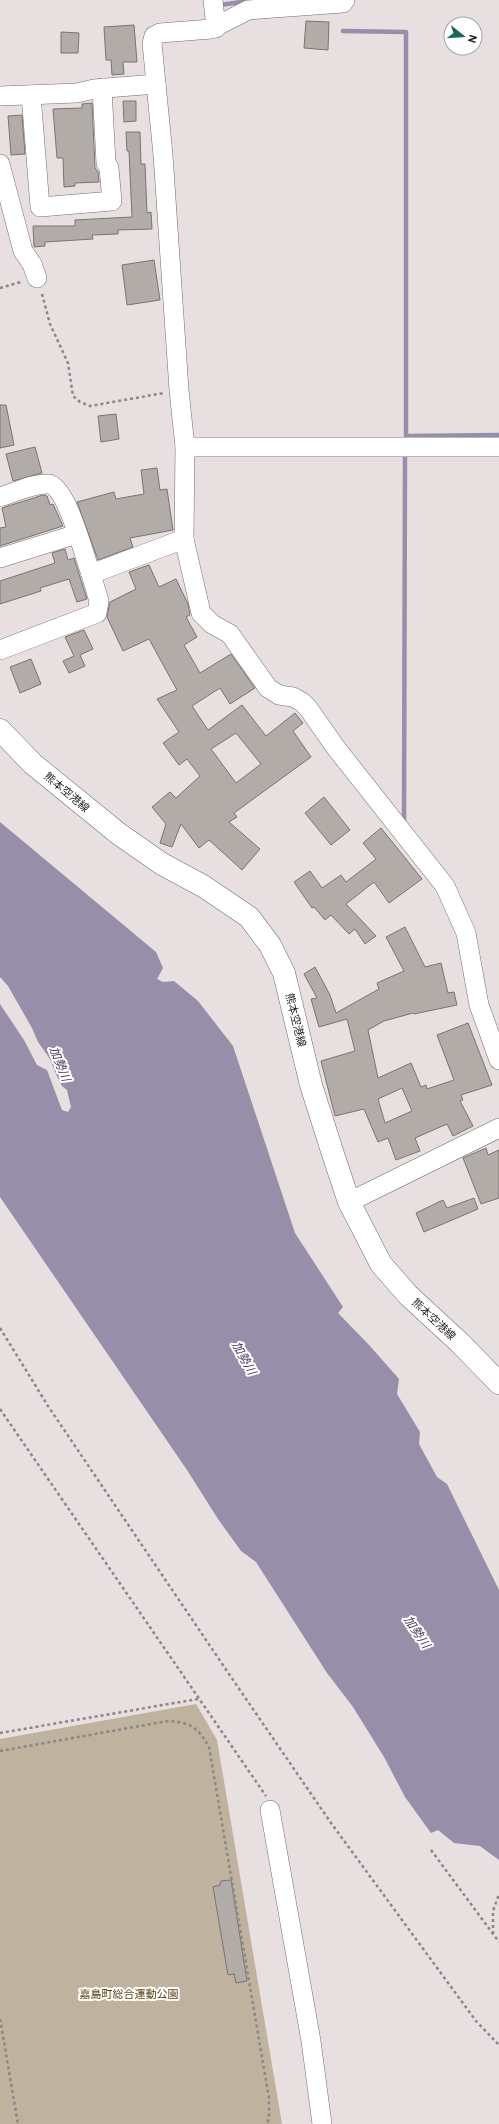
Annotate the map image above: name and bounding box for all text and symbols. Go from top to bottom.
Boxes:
north arrow [443,16,483,56]
text: N [464,33,479,44]
street label: 熊本空港線 [41,770,92,816]
street label: 熊本空港線 [282,992,308,1049]
water label: 加勢川 [45,1045,74,1086]
street label: 熊本空港線 [408,1296,458,1344]
water label: 加勢川 [227,1339,260,1380]
water label: 加勢川 [399,1613,434,1654]
park label: 嘉島町総合運動公園 [80,1988,179,2002]

